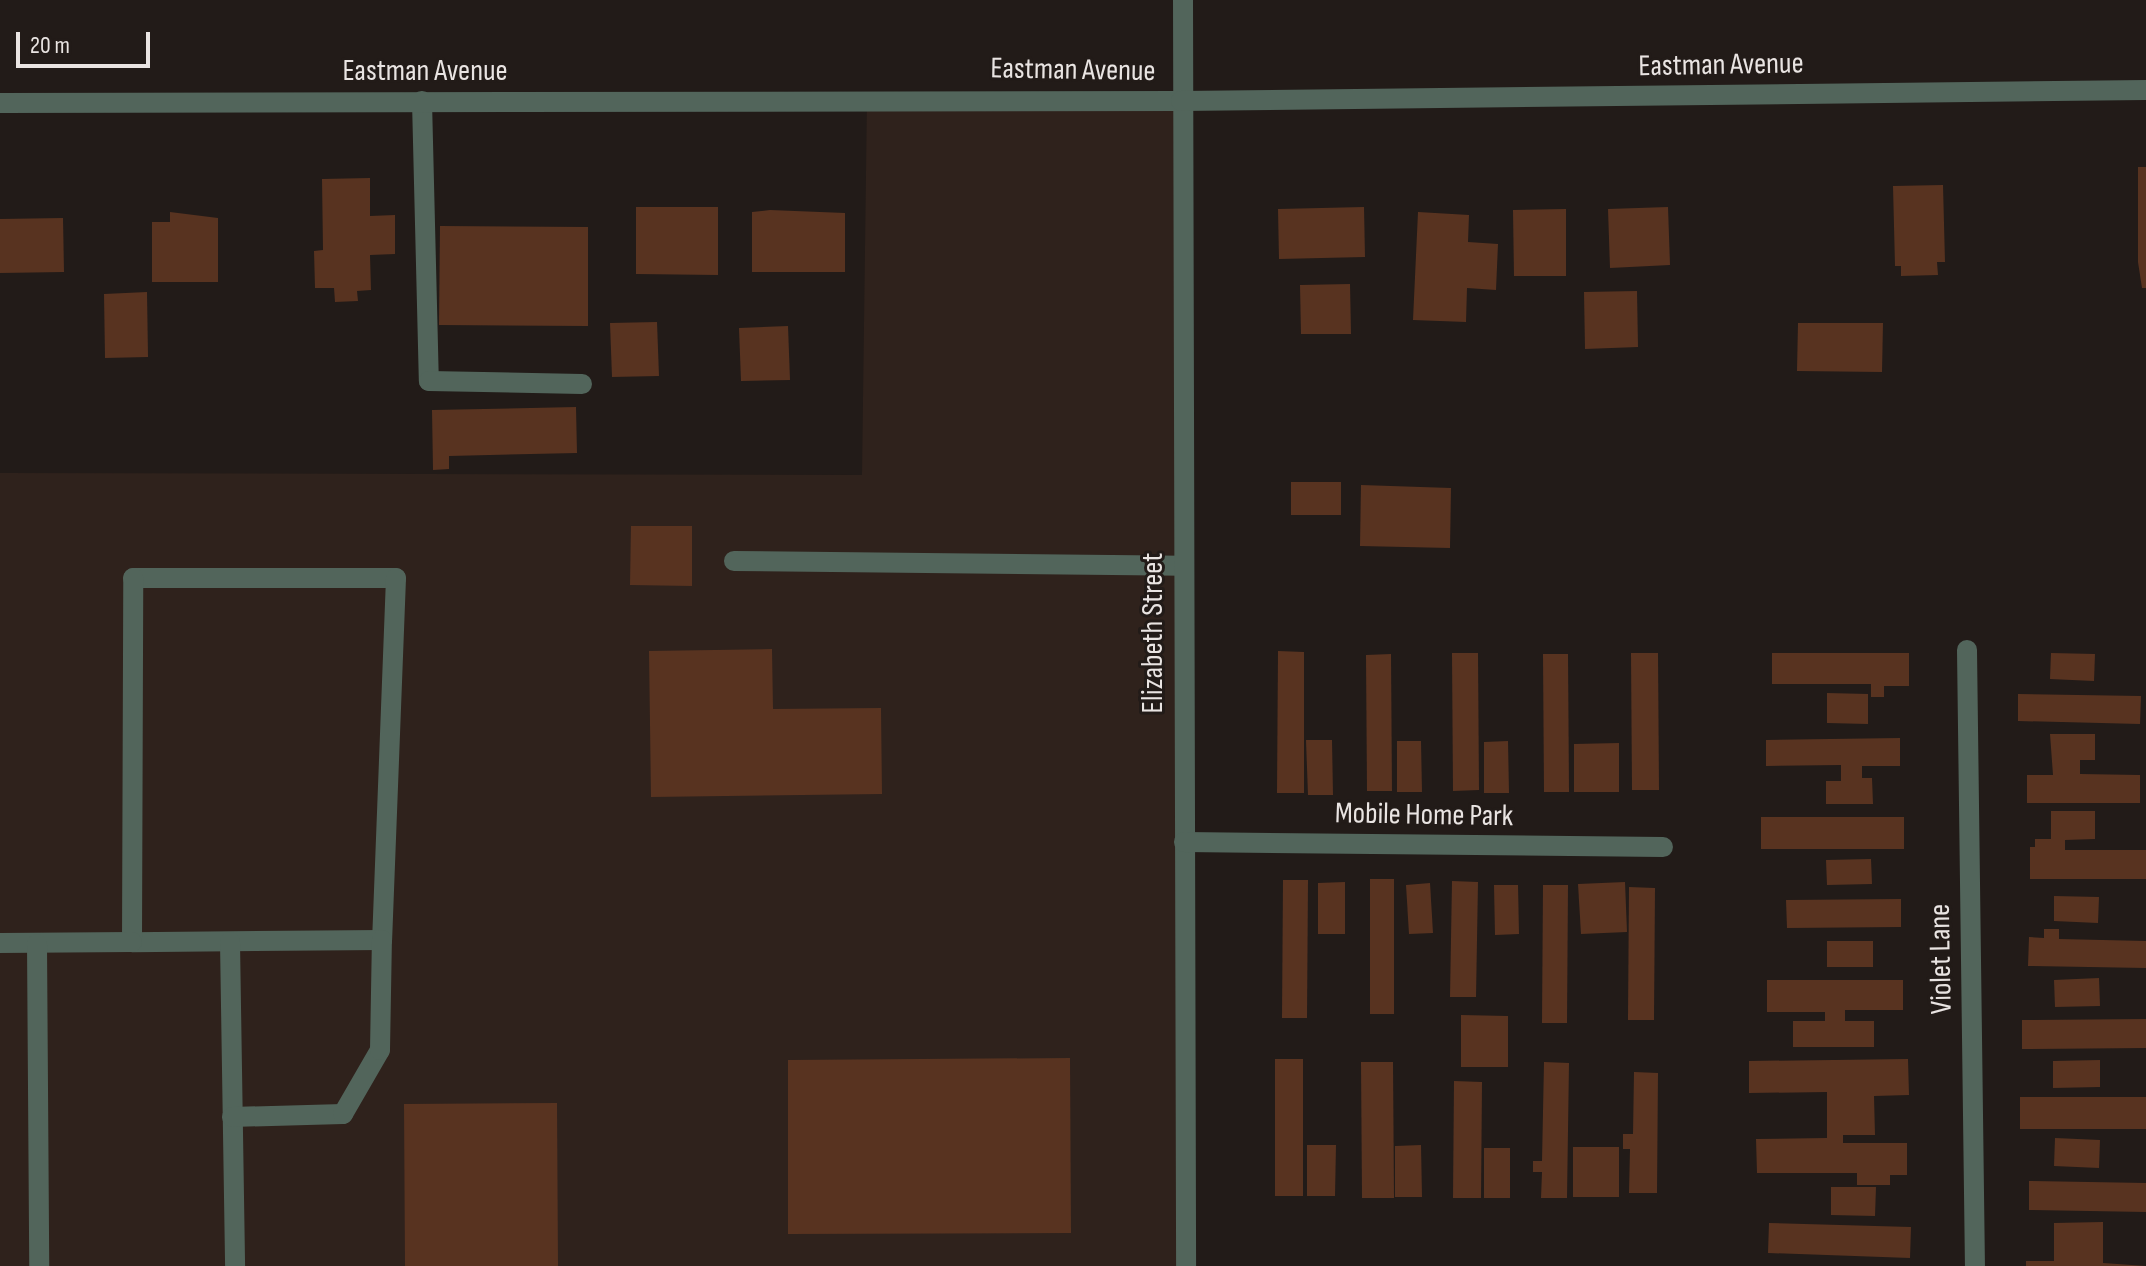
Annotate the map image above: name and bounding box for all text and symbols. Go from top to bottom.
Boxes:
scale bar [20,16,154,66]
text: 20 m [30,31,70,60]
street label: Eastman Avenue [1638,46,1804,84]
street label: Eastman Avenue [990,51,1156,89]
street label: Eastman Avenue [342,53,508,89]
street label: Elizabeth Street [1135,553,1171,713]
street label: Mobile Home Park [1335,795,1513,835]
street label: Violet Lane [1922,903,1960,1015]

